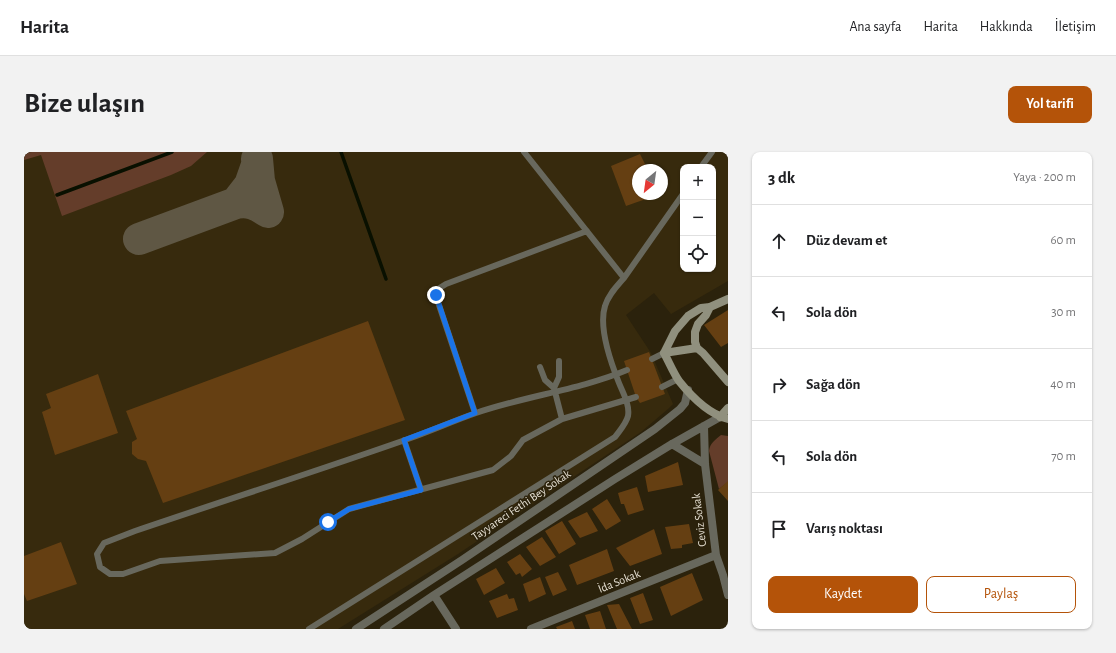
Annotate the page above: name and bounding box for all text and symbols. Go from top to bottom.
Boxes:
text: Harita [20,18,69,37]
text: Ana sayfa [849,20,901,34]
text: Harita [923,20,958,34]
text: Hakkında [980,20,1033,34]
text: İletişim [1055,20,1096,34]
button: Yol tarifi [1008,86,1092,123]
text: Bize ulaşın [24,90,145,118]
north arrow [632,164,668,200]
map controls [680,164,716,272]
button: + [680,164,716,200]
text: 3 dk [768,169,795,186]
text: Yaya · 200 m [1013,171,1076,184]
button: − [680,200,716,236]
icon: ahead [768,230,790,252]
text: Düz devam et [806,233,887,248]
text: 60 m [1050,234,1076,247]
button: locate [680,236,716,272]
route end [427,286,445,304]
icon: left [768,302,790,324]
text: Sola dön [806,305,857,320]
text: 30 m [1051,306,1076,319]
icon: right [768,374,790,396]
text: Sağa dön [806,377,860,392]
text: 40 m [1050,378,1076,391]
icon: left [768,446,790,468]
text: Sola dön [806,449,857,464]
text: 70 m [1051,450,1076,463]
street label: Tayyareci Fethi Bey Sokak [469,467,574,543]
street label: Ceviz Sokak [690,492,708,548]
route start [319,513,337,531]
icon: arrive [768,518,790,540]
text: Varış noktası [806,521,883,536]
street label: İda Sokak [596,566,642,595]
button: Kaydet [768,576,918,613]
button: Paylaş [926,576,1076,613]

